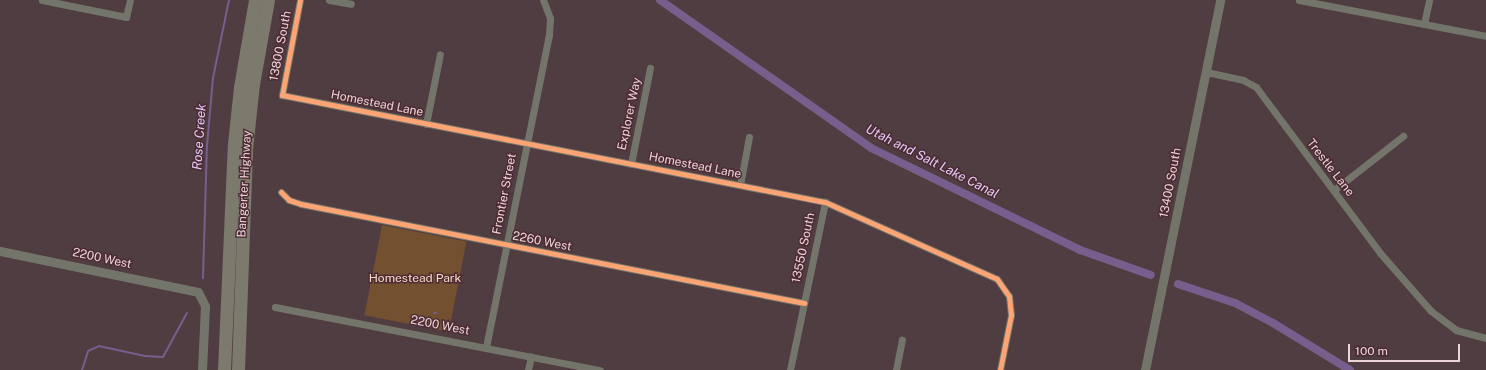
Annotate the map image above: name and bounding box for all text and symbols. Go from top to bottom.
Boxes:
street label: 13800 South [267,10,295,82]
street label: Explorer Way [615,76,645,152]
street label: Homestead Lane [329,88,425,120]
water label: Rose Creek [190,103,210,171]
water label: Utah and Salt Lake Canal [863,122,1001,202]
street label: Bangerter Highway [235,130,255,238]
street label: Trestle Lane [1303,136,1357,200]
street label: 13400 South [1157,147,1185,219]
street label: Homestead Lane [647,150,743,182]
street label: Frontier Street [490,152,520,236]
street label: 13550 South [790,212,818,284]
street label: 2260 West [511,229,573,255]
street label: 2200 West [71,246,133,272]
park label: Homestead Park [369,272,461,286]
street label: 2200 West [409,313,471,339]
scale bar [1350,336,1462,362]
text: 100 m [1355,344,1388,358]

